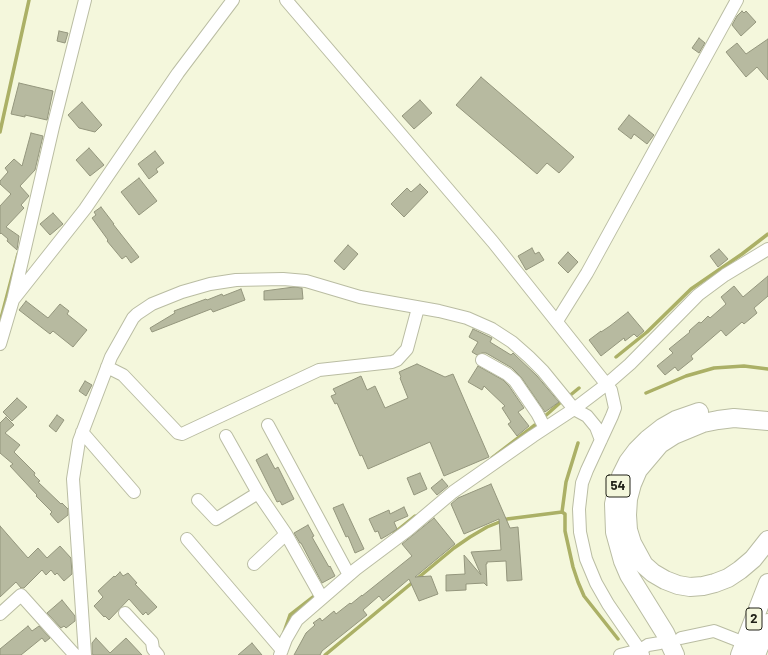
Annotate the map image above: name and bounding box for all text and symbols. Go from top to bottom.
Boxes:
road number: 54 [606,475,630,497]
road number: 2 [746,608,762,630]

